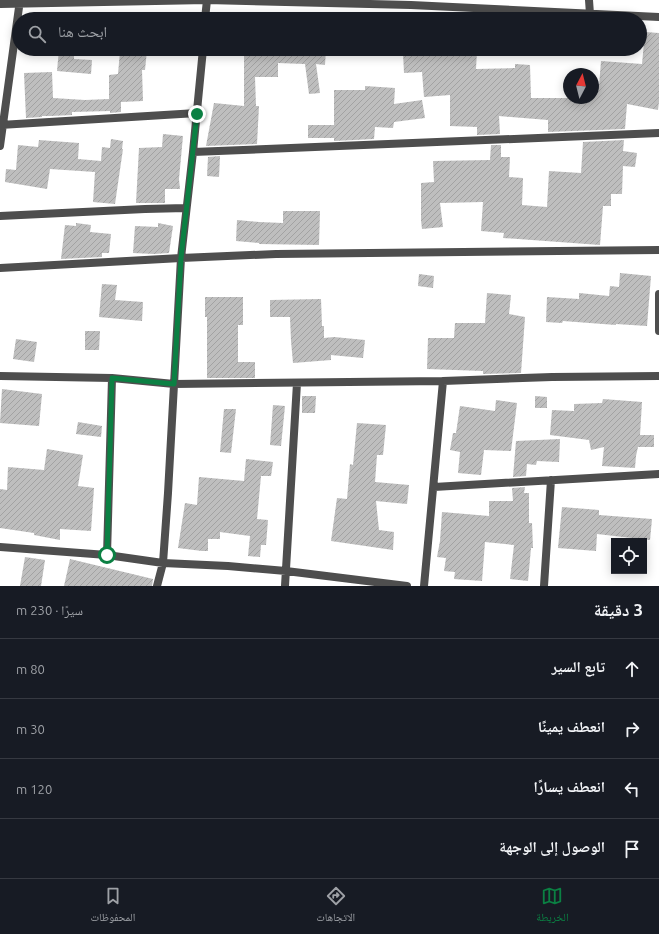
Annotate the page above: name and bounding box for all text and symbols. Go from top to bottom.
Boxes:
search box [12,12,647,56]
icon: search [26,23,48,45]
text: ابحث هنا [58,23,107,40]
north arrow [563,68,599,104]
route end [188,105,206,123]
map controls [611,538,647,574]
button: locate [611,538,647,574]
route start [98,546,116,564]
text: 3 دقيقة [594,600,643,619]
text: سيرًا · 230 m [16,603,83,617]
text: تابع السير [551,658,605,675]
icon: ahead [621,658,643,680]
text: 80 m [16,662,45,676]
text: انعطف يمينًا [538,718,605,735]
icon: right [621,718,643,740]
text: 30 m [16,722,45,736]
text: انعطف يسارًا [533,778,605,795]
icon: left [621,778,643,800]
text: 120 m [16,782,52,796]
text: الوصول إلى الوجهة [499,838,605,855]
icon: arrive [621,838,643,860]
tab: المحفوظات [90,885,135,928]
tab: الاتجاهات [316,885,355,928]
tab: الخريطة [536,885,569,928]

